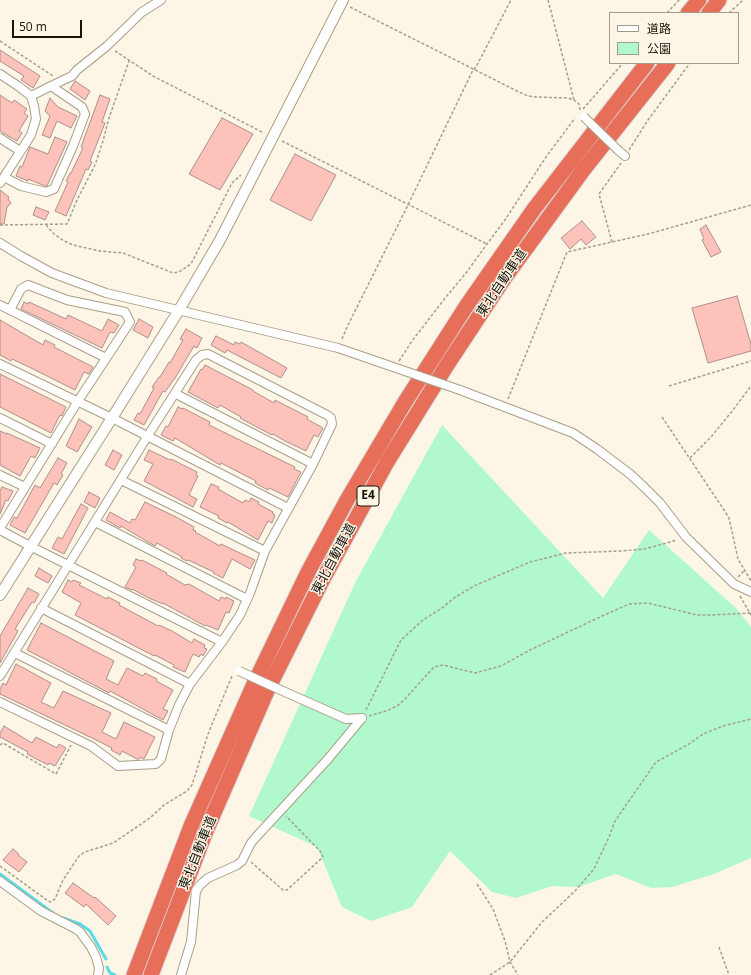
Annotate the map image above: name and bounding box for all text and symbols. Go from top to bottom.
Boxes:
scale bar [14,12,84,38]
legend [609,12,739,64]
text: 50 m [19,18,47,35]
text: 道路 [647,20,671,37]
text: 公園 [647,40,671,57]
street label: 東北自動車道 [474,246,530,320]
road number: E4 [357,486,379,506]
street label: 東北自動車道 [309,521,359,597]
street label: 東北自動車道 [176,814,220,892]

